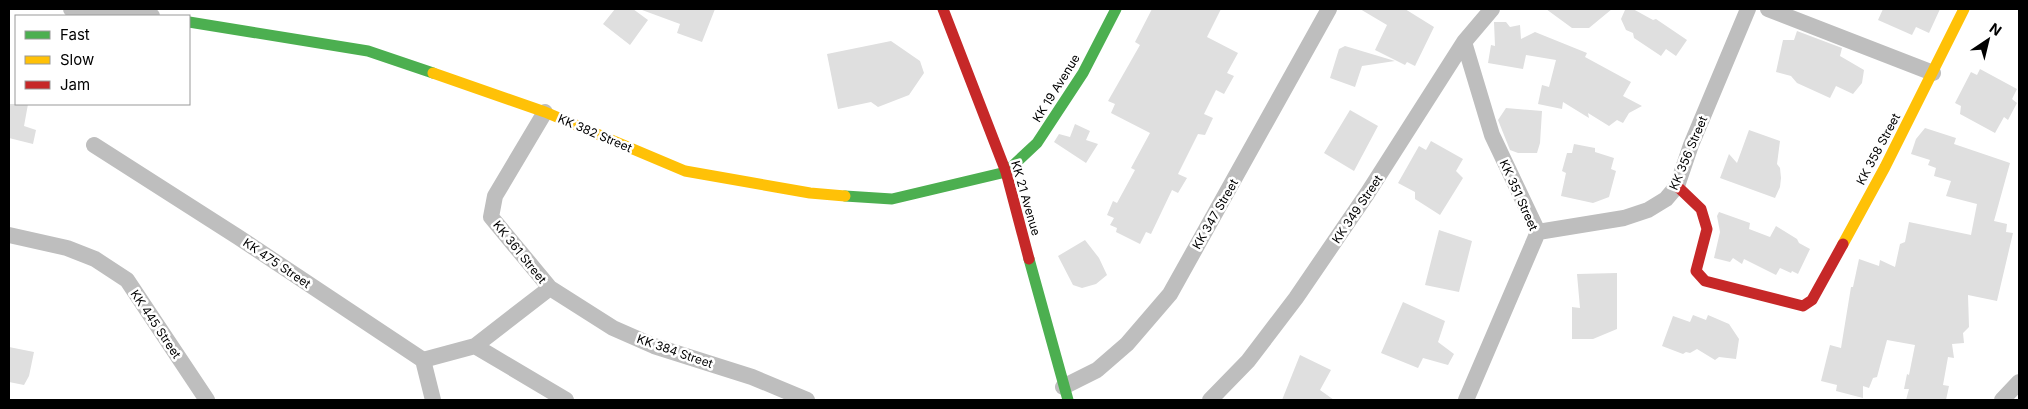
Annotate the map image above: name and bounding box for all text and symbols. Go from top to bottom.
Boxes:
legend [15,15,190,105]
north arrow [1963,15,2013,65]
text: N [1986,19,2005,39]
text: Fast [60,25,90,44]
text: Slow [60,50,94,69]
street label: KK 19 Avenue [1029,51,1083,125]
text: Jam [60,75,90,94]
street label: KK 382 Street [556,111,634,155]
street label: KK 358 Street [1853,111,1903,187]
street label: KK 356 Street [1666,114,1710,192]
street label: KK 351 Street [1497,157,1541,233]
street label: KK 21 Avenue [1008,159,1044,237]
street label: KK 349 Street [1329,172,1385,246]
street label: KK 347 Street [1189,176,1241,252]
street label: KK 361 Street [490,218,550,286]
street label: KK 475 Street [240,235,314,291]
street label: KK 445 Street [128,287,184,361]
street label: KK 384 Street [635,331,715,371]

